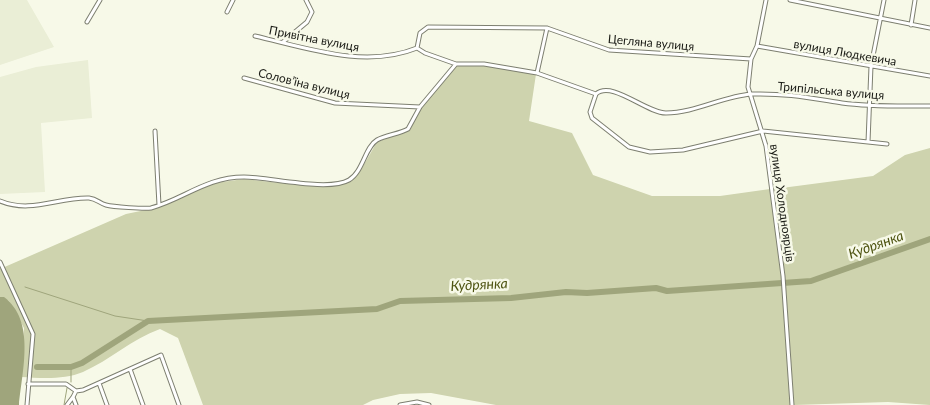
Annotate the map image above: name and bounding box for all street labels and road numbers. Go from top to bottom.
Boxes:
street label: Привітна вулиця [268,23,360,55]
street label: Цегляна вулиця [607,32,695,54]
street label: вулиця Людкевича [792,37,898,69]
street label: Соловʼїна вулиця [257,66,351,102]
street label: Трипільська вулиця [777,79,885,103]
street label: вулиця Холодноярців [767,143,797,263]

